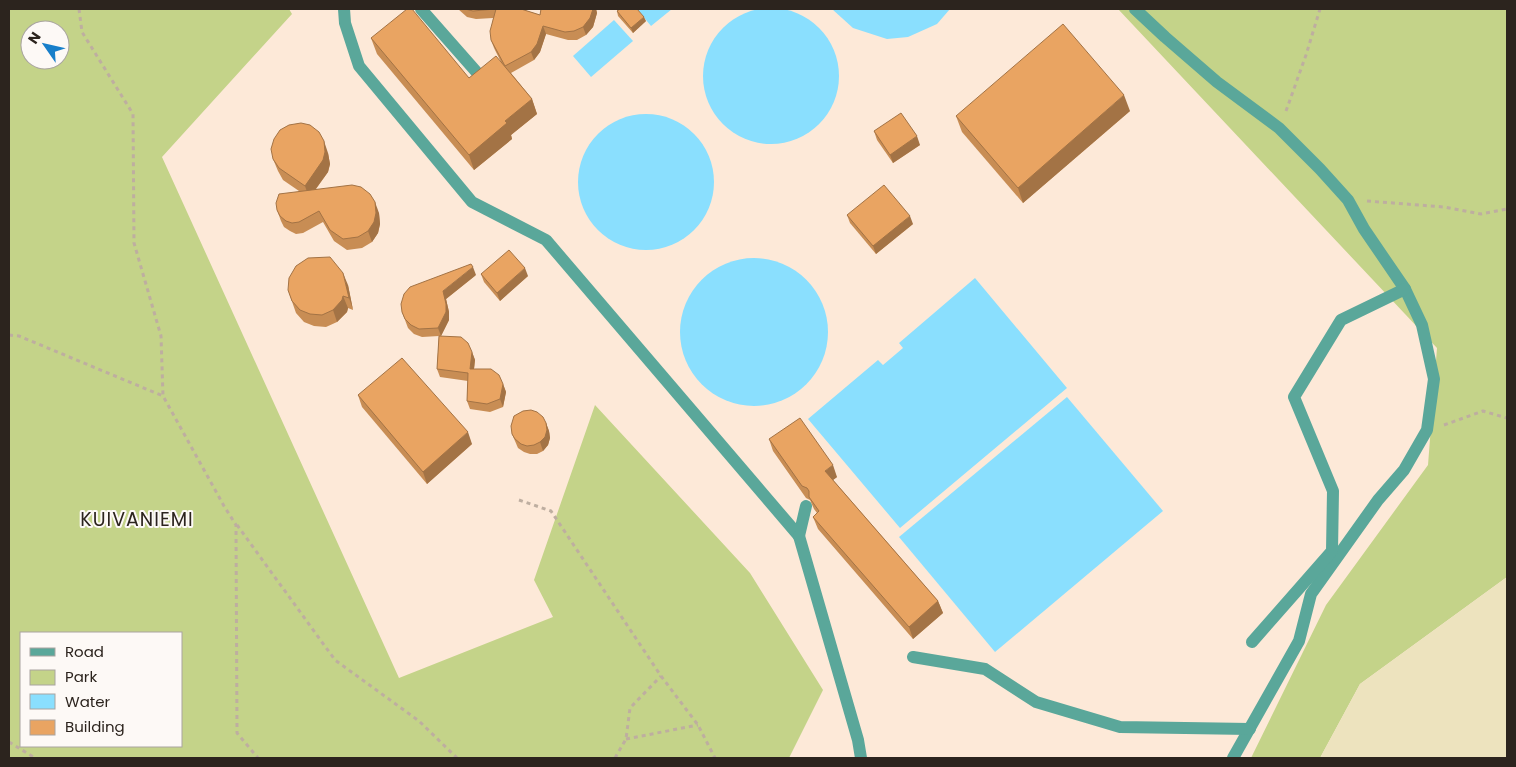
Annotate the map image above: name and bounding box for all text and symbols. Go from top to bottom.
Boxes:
north arrow [20,20,70,70]
text: N [23,28,45,48]
district label: KUIVANIEMI [80,506,194,533]
legend [20,632,182,747]
text: Road [65,641,104,662]
text: Park [65,666,97,687]
text: Water [65,691,111,712]
text: Building [65,716,125,737]

